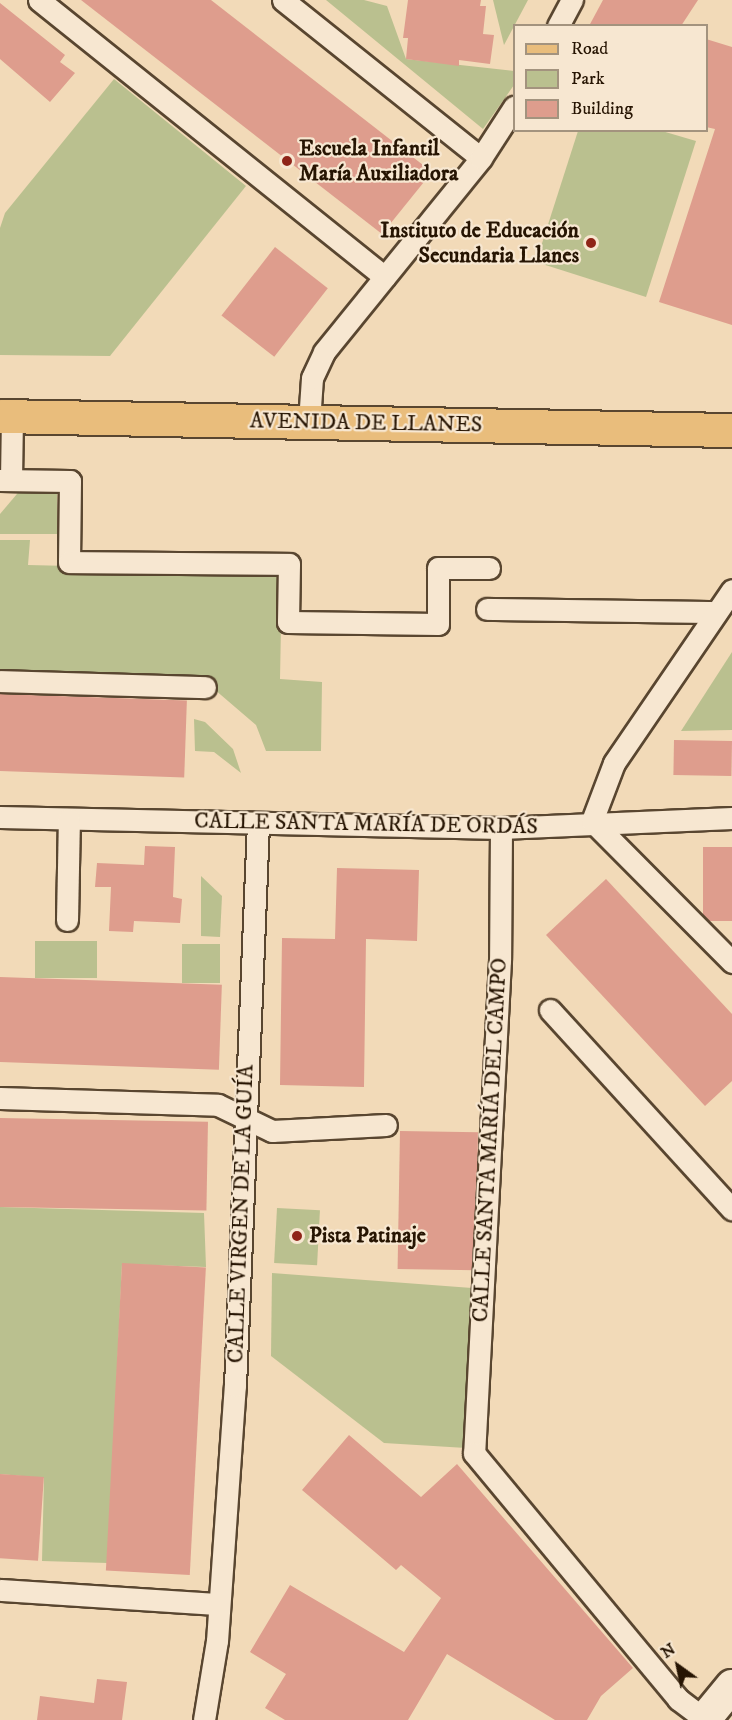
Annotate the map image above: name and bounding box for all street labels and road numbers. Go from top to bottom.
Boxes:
street label: AVENIDA DE LLANES [250,408,482,438]
street label: CALLE SANTA MARÍA DE ORDÁS [194,808,538,840]
street label: CALLE SANTA MARÍA DEL CAMPO [467,957,513,1323]
street label: CALLE VIRGEN DE LA GUÍA [223,1064,259,1364]

